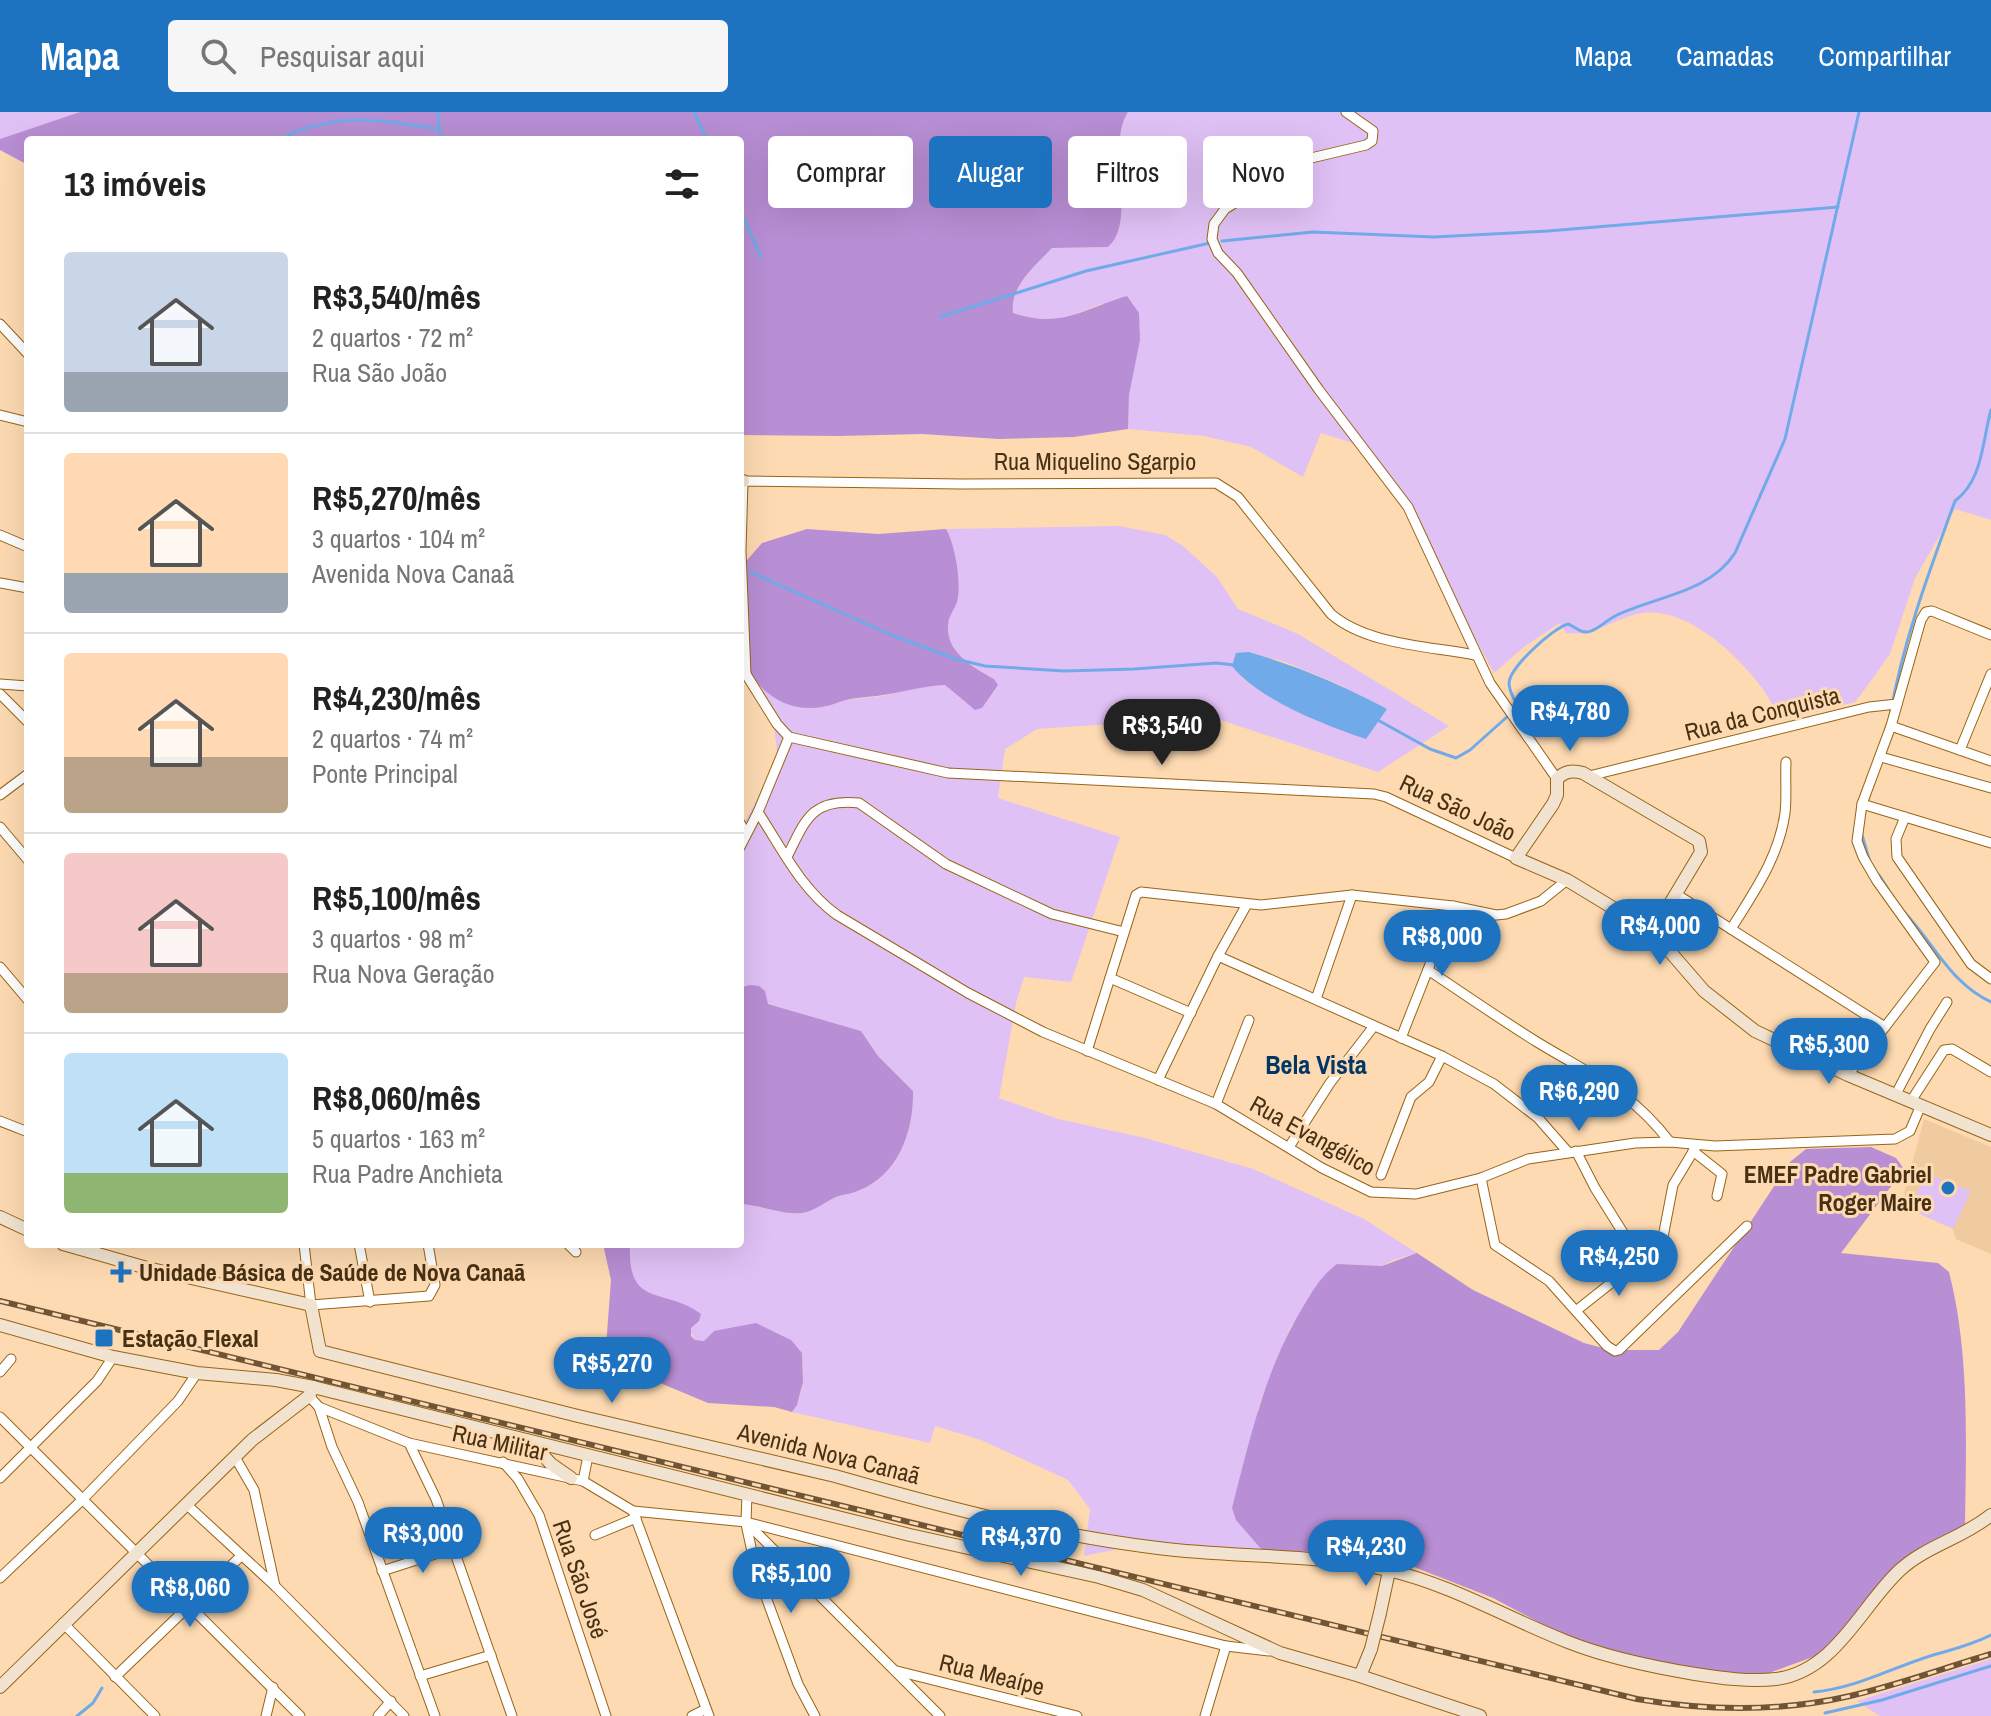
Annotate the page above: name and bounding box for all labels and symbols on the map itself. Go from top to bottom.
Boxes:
street label: Rua Miquelino Sgarpio [994,445,1196,477]
street label: Rua da Conquista [1681,678,1843,748]
pin: R$4,780 [1496,685,1644,753]
pin: R$3,540 [1088,699,1236,767]
street label: Rua São João [1395,766,1521,848]
pin: R$4,000 [1586,899,1734,967]
pin: R$8,000 [1368,910,1516,978]
pin: R$5,300 [1755,1018,1903,1086]
district label: Bela Vista [1265,1047,1367,1082]
pin: R$6,290 [1505,1065,1653,1133]
street label: Rua Evangélico [1244,1087,1382,1183]
place label: EMEF Padre Gabriel Roger Maire [1744,1158,1932,1218]
marker: EMEF Padre Gabriel Roger Maire [1939,1179,1957,1197]
pin: R$4,250 [1545,1230,1693,1298]
place label: Unidade Básica de Saúde de Nova Canaã [139,1256,525,1288]
marker: Unidade Básica de Saúde de Nova Canaã [110,1261,132,1283]
place label: Estação Flexal [122,1322,259,1354]
marker: Estação Flexal [93,1327,115,1349]
pin: R$5,270 [538,1337,686,1405]
street label: Avenida Nova Canaã [734,1415,924,1491]
street label: Rua Militar [450,1416,551,1468]
pin: R$3,000 [349,1507,497,1575]
pin: R$4,370 [947,1510,1095,1578]
street label: Rua São José [546,1515,616,1643]
pin: R$4,230 [1292,1520,1440,1588]
pin: R$5,100 [717,1547,865,1615]
pin: R$8,060 [116,1561,264,1629]
street label: Rua Meaípe [936,1646,1048,1702]

